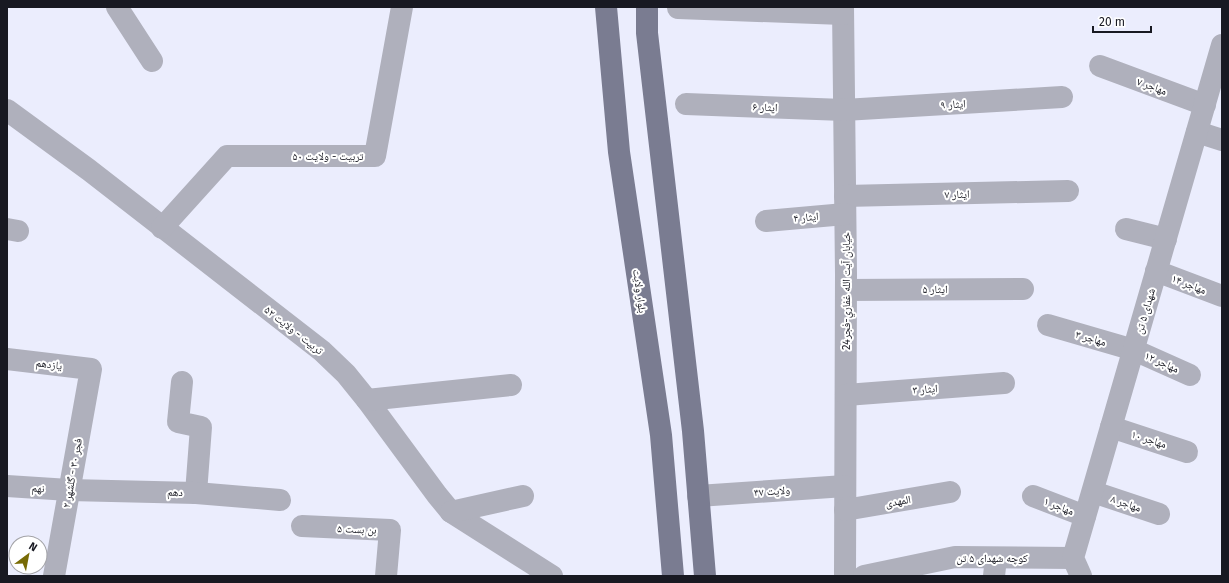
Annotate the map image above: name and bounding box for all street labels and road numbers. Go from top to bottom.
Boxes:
street label: مهاجر ۷ [1135,75,1169,98]
street label: ایثار ۹ [940,97,966,112]
street label: ایثار ۶ [752,101,778,114]
street label: تربیت - ولایت ۵۰ [293,150,364,163]
street label: ایثار ۷ [944,188,970,201]
street label: ایثار ۴ [793,210,819,225]
street label: خيابان آيت الله غفاري-فجر24 [840,232,855,350]
street label: بلوار ولایت [630,268,649,314]
street label: مهاجر ۱۴ [1170,272,1208,297]
street label: ایثار ۵ [922,283,948,296]
street label: شهدای ۵ تن [1133,287,1158,336]
street label: تربیت - ولایت ۵۲ [262,303,326,358]
street label: مهاجر ۳ [1074,328,1108,349]
street label: مهاجر ۱۲ [1143,349,1181,376]
street label: یازدهم [35,356,64,374]
street label: ایثار ۳ [912,382,938,397]
street label: مهاجر ۱۰ [1130,428,1168,451]
street label: فجر ۳۰ - گلشهر ۲ [60,437,85,509]
street label: نهم [31,482,45,496]
street label: ولایت ۴۷ [753,484,791,499]
street label: دهم [167,486,184,500]
street label: مهاجر ۸ [1109,492,1143,515]
street label: المهدی [884,493,912,510]
street label: مهاجر ۱ [1042,495,1076,518]
street label: بن بست ۵ [337,522,377,537]
street label: کوچه شهدای ۵ تن [956,552,1028,565]

